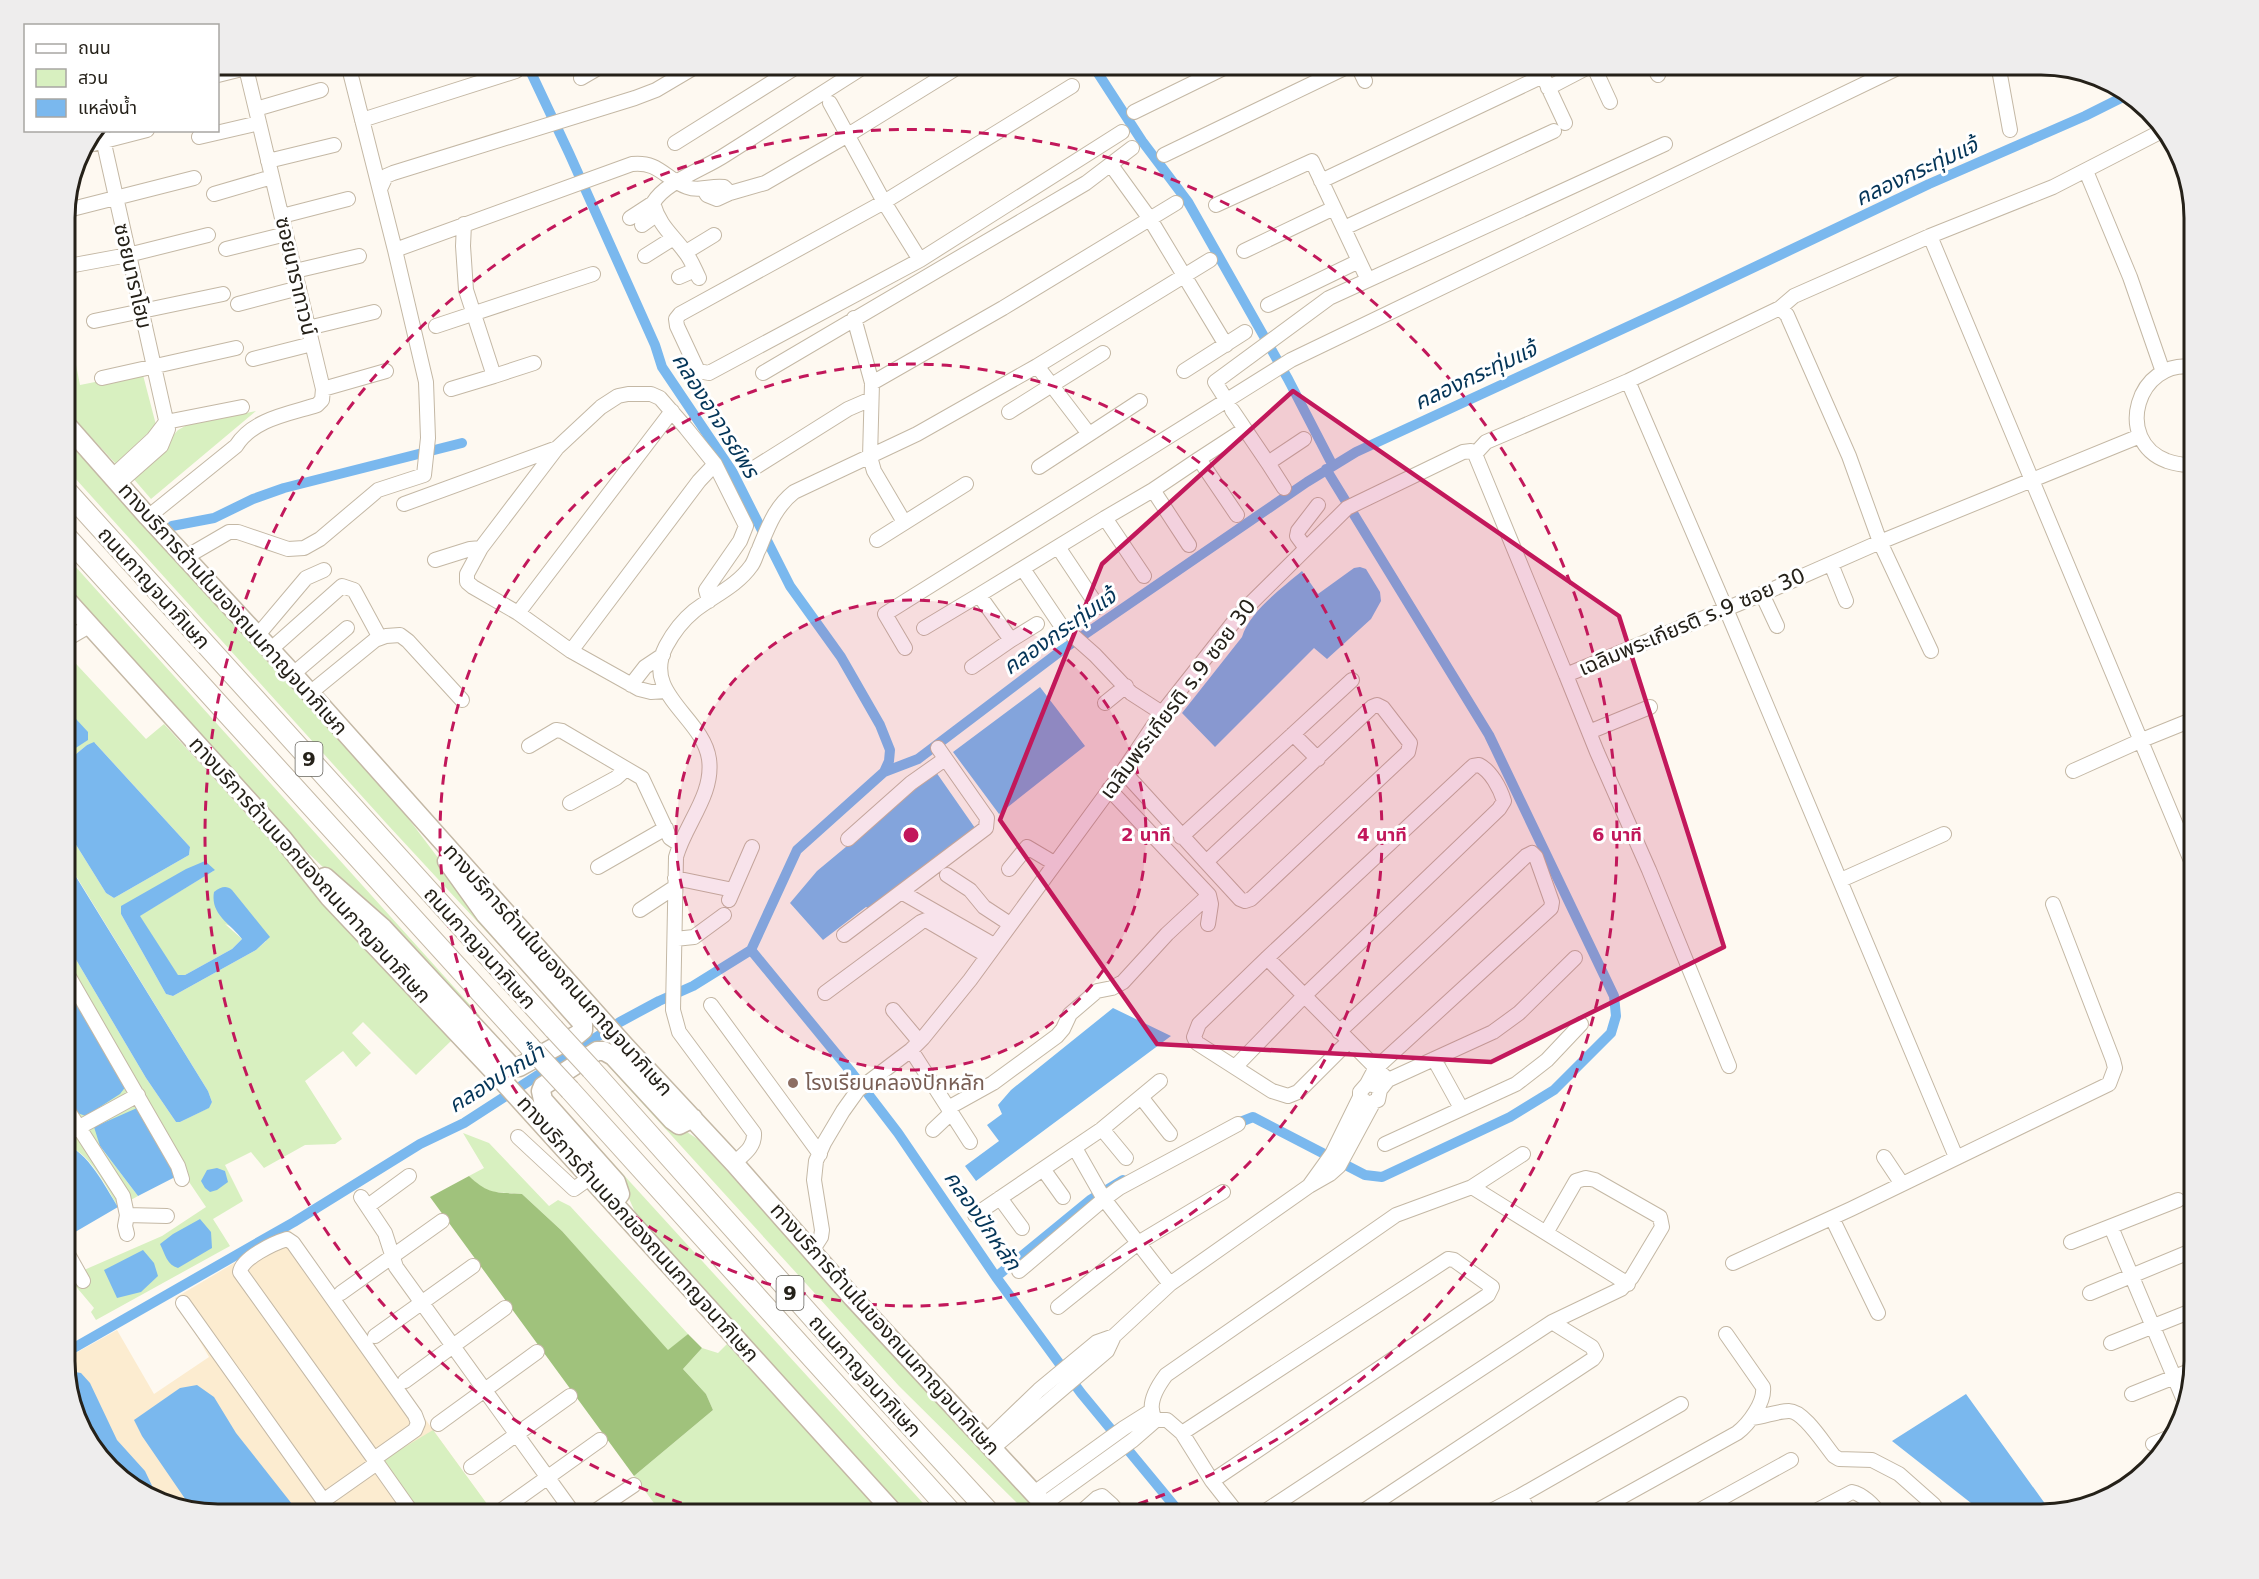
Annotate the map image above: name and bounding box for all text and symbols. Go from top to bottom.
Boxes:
legend [24,24,219,132]
text: ถนน [78,37,111,58]
text: สวน [78,67,108,88]
text: แหล่งน้ำ [78,95,137,118]
water label: คลองกระทุ่มแจ้ [1851,131,1985,212]
street label: ซอยนาราทาวน์ [271,214,321,338]
street label: ซอยนาราโฮม [109,221,157,331]
water label: คลองกระทุ่มแจ้ [1410,335,1544,416]
water label: คลองอาจารย์พร [667,348,765,484]
street label: ทางบริการด้านในของถนนกาญจนาภิเษก [113,478,353,740]
street label: ถนนกาญจนาภิเษก [93,522,215,654]
street label: เฉลิมพระเกียรติ ร.9 ซอย 30 [1575,563,1809,681]
water label: คลองกระทุ่มแจ้ [998,581,1124,680]
street label: เฉลิมพระเกียรติ ร.9 ซอย 30 [1095,595,1261,803]
street label: ทางบริการด้านนอกของถนนกาญจนาภิเษก [184,732,436,1008]
road number: 9 [296,742,322,776]
text: 2 นาที [1121,824,1171,845]
text: 4 นาที [1357,824,1407,845]
text: 6 นาที [1592,824,1642,845]
centre of rings [901,825,921,845]
street label: ทางบริการด้านในของถนนกาญจนาภิเษก [438,839,678,1101]
street label: ถนนกาญจนาภิเษก [419,882,541,1014]
water label: คลองปากน้ำ [442,1036,550,1118]
place label: โรงเรียนคลองปักหลัก [805,1071,985,1095]
marker: โรงเรียนคลองปักหลัก [786,1076,800,1090]
street label: ทางบริการด้านนอกของถนนกาญจนาภิเษก [512,1091,764,1367]
water label: คลองปักหลัก [939,1166,1026,1275]
street label: ทางบริการด้านในของถนนกาญจนาภิเษก [765,1198,1005,1460]
road number: 9 [776,1276,804,1310]
street label: ถนนกาญจนาภิเษก [803,1310,927,1442]

